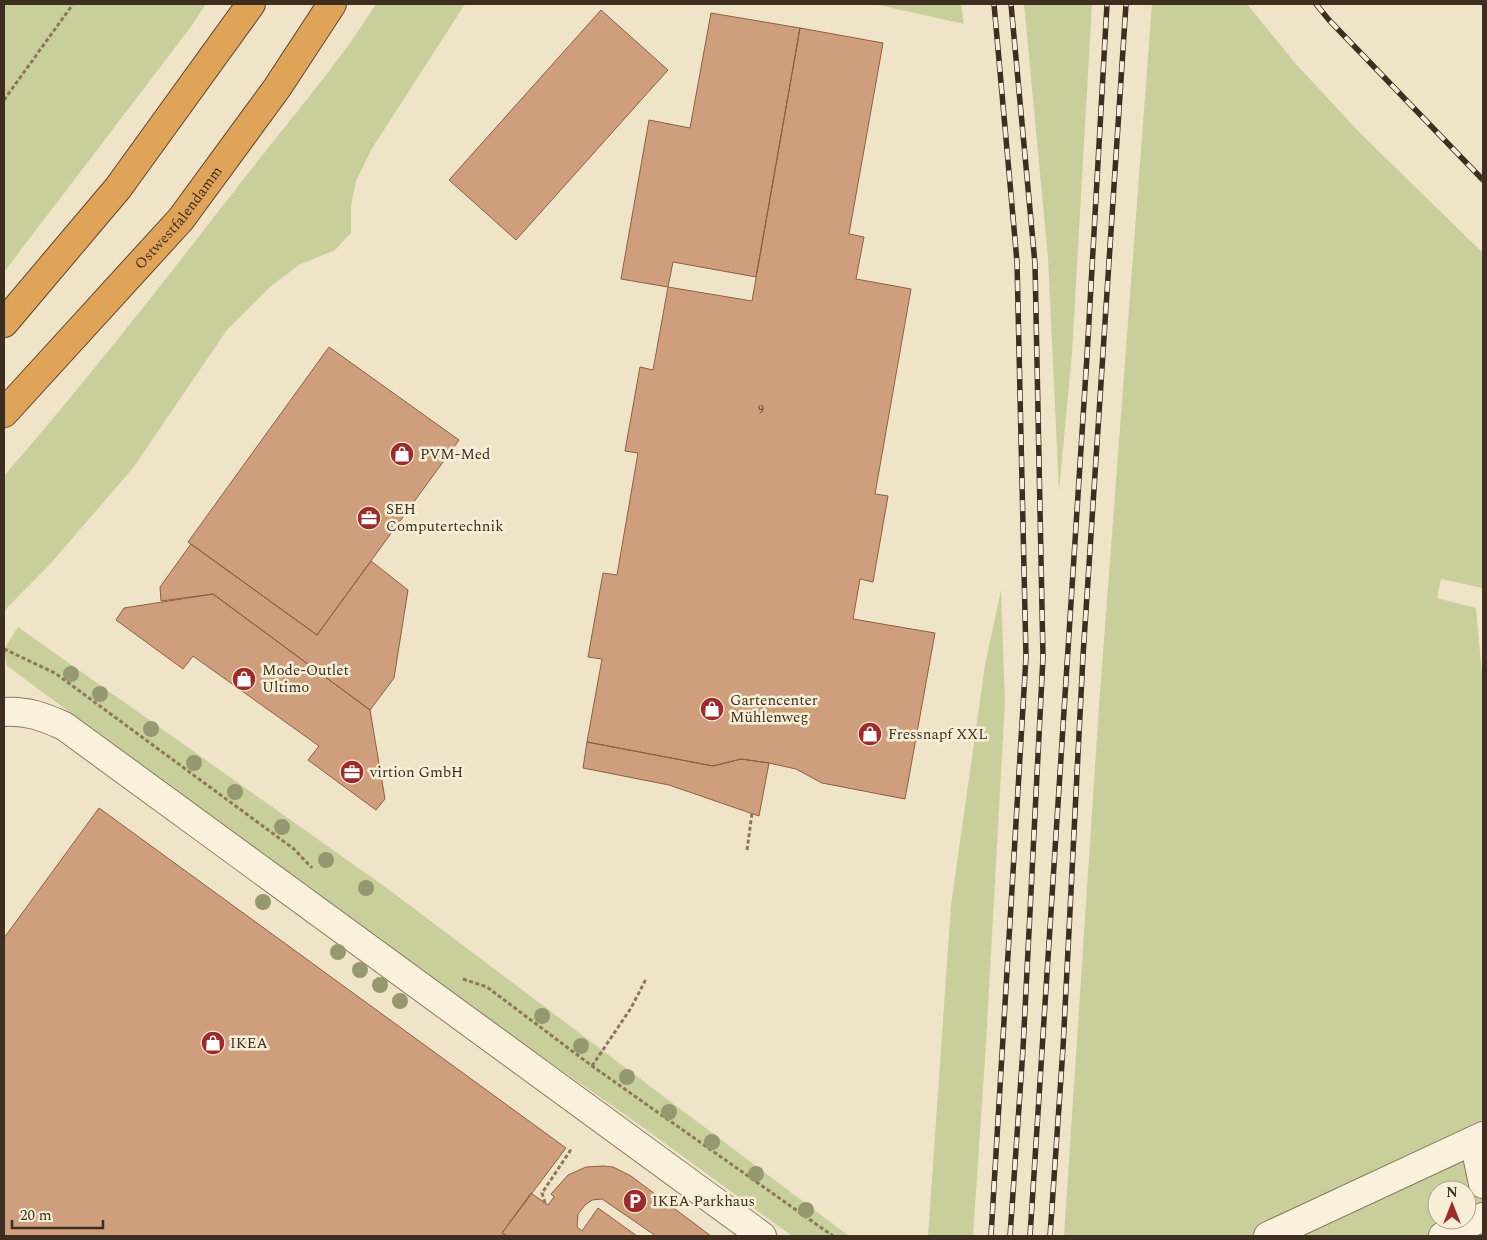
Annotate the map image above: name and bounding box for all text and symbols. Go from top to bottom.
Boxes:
street label: Ostwestfalendamm [129,161,228,275]
house number: 9 [758,401,764,420]
shop icon: PVM-Med [389,441,415,467]
place label: PVM-Med [420,443,490,466]
place label: SEH Computertechnik [386,498,504,538]
office icon: SEH Computertechnik [356,505,382,531]
place label: Mode-Outlet Ultimo [262,659,349,699]
shop icon: Mode-Outlet Ultimo [231,666,257,692]
place label: Gartencenter Mühlenweg [730,689,818,729]
shop icon: Gartencenter Mühlenweg [699,696,725,722]
shop icon: Fressnapf XXL [857,721,883,747]
place label: Fressnapf XXL [888,723,988,746]
office icon: virtion GmbH [339,759,365,785]
place label: virtion GmbH [369,761,463,784]
shop icon: IKEA [200,1030,226,1056]
place label: IKEA [230,1032,268,1055]
north arrow [1427,1180,1477,1230]
text: N [1446,1182,1458,1203]
parking icon: IKEA Parkhaus [622,1188,648,1214]
place label: IKEA Parkhaus [652,1190,755,1213]
scale bar [12,1198,104,1230]
text: 20 m [20,1204,52,1227]

